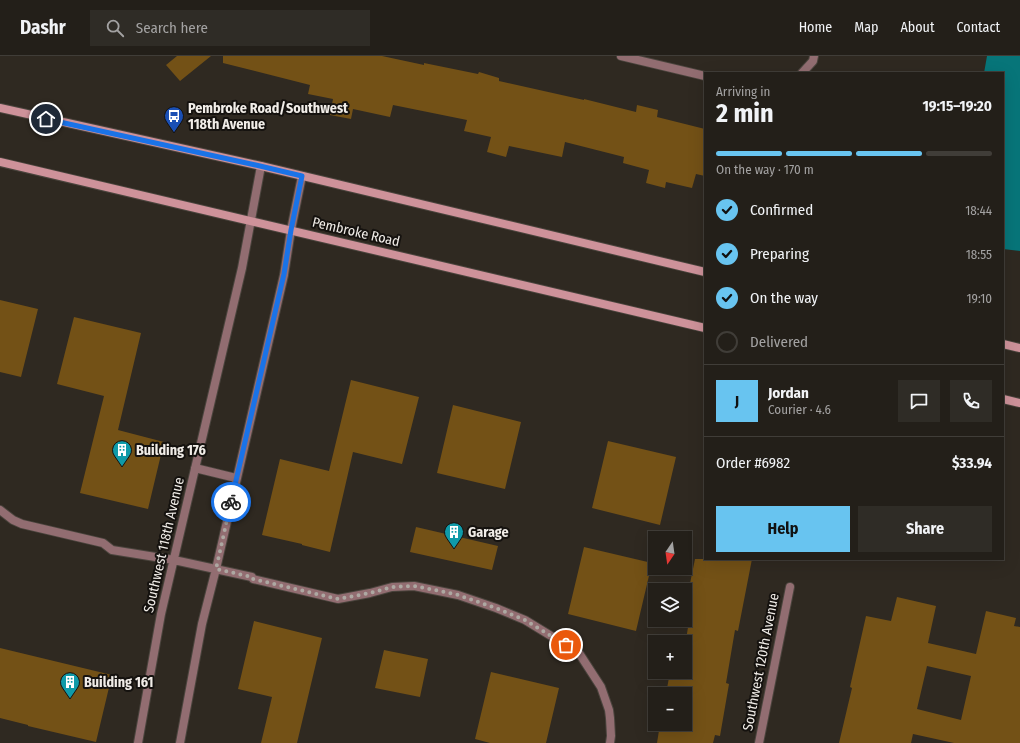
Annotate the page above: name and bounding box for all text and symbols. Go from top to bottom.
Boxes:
search box [90,10,370,46]
text: Dashr [20,16,66,39]
icon: search [104,17,126,39]
text: Search here [136,19,208,37]
text: Home [799,19,832,36]
text: Map [854,19,878,36]
text: About [900,19,935,36]
text: Contact [957,19,1000,36]
text: Arriving in [716,84,770,99]
text: 19:15–19:20 [923,97,992,115]
text: 2 min [716,98,774,129]
place label: Pembroke Road/Southwest 118th Avenue [188,100,349,133]
pin [29,102,63,136]
bus stop icon: Pembroke Road/Southwest 118th Avenue [163,105,185,133]
icon: home [35,108,57,130]
text: On the way · 170 m [716,162,814,177]
icon: check [716,199,738,221]
text: Confirmed [750,201,813,219]
text: 18:44 [965,203,992,218]
street label: Pembroke Road [310,214,402,250]
icon: check [716,243,738,265]
text: Preparing [750,245,809,263]
text: 18:55 [966,247,992,262]
icon: check [716,287,738,309]
text: On the way [750,289,818,307]
text: 19:10 [967,291,992,306]
text: Delivered [750,333,808,351]
button: chat [898,380,940,422]
button: phone [950,380,992,422]
text: Jordan [768,384,809,402]
text: J [735,392,739,410]
text: Courier · 4.6 [768,402,831,417]
building icon: Building 176 [111,439,133,467]
place label: Building 176 [136,442,206,459]
text: Order #6982 [716,454,790,472]
text: $33.94 [952,454,992,472]
street label: Southwest 118th Avenue [140,476,188,614]
courier [211,482,251,522]
icon: bike [220,491,242,513]
button: Help [716,506,850,552]
button: Share [858,506,992,552]
building icon: Garage [443,521,465,549]
place label: Garage [468,524,509,541]
north arrow [648,531,692,575]
map controls [648,531,692,731]
button: layers [648,583,692,627]
street label: Southwest 120th Avenue [739,592,783,732]
pin [549,628,583,662]
icon: bag [555,634,577,656]
button: + [648,635,692,679]
building icon: Building 161 [59,671,81,699]
place label: Building 161 [84,674,153,691]
button: − [648,687,692,731]

